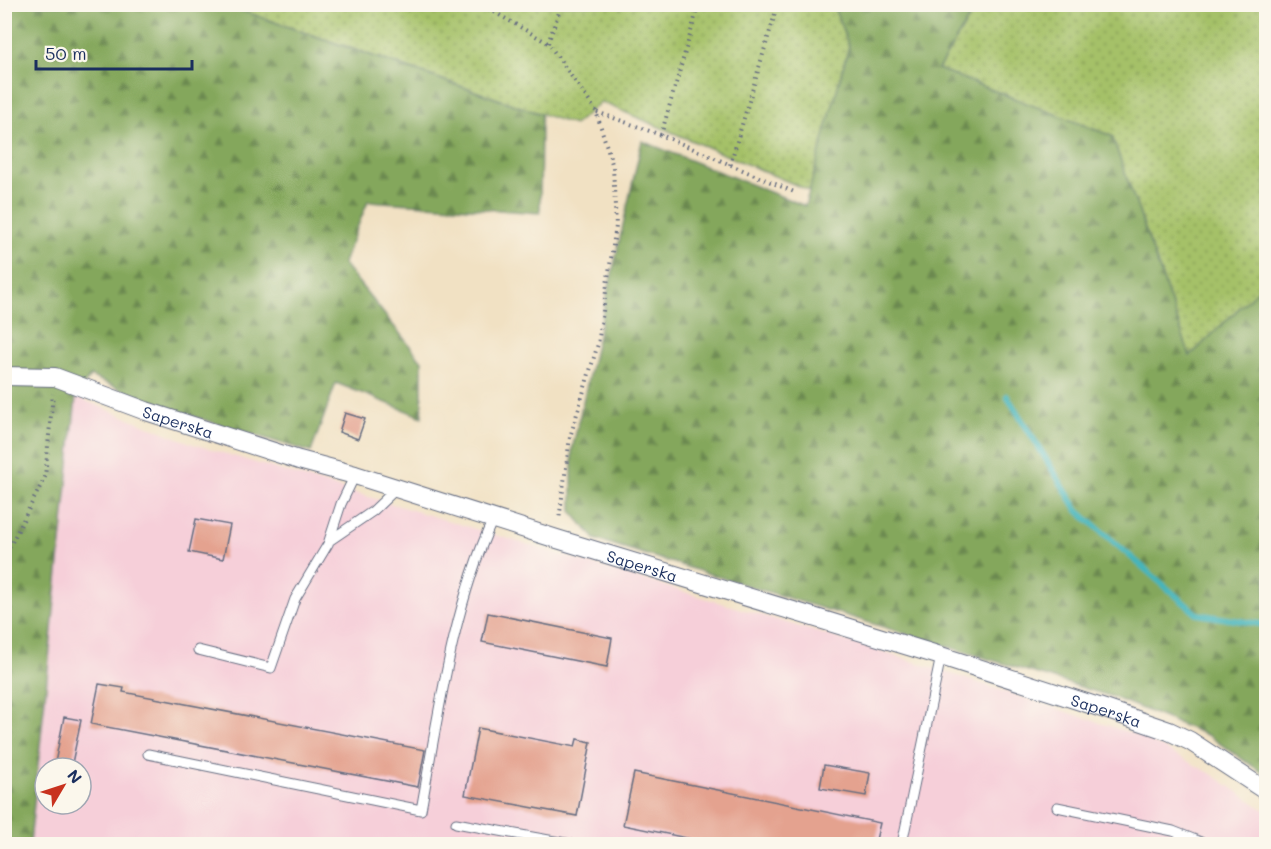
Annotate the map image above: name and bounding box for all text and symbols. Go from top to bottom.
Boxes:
scale bar [36,33,192,71]
text: 50 m [45,41,87,65]
street label: Saperska [140,400,216,442]
street label: Saperska [604,544,680,586]
street label: Saperska [1068,688,1144,731]
north arrow [33,756,93,816]
text: N [63,765,87,788]

